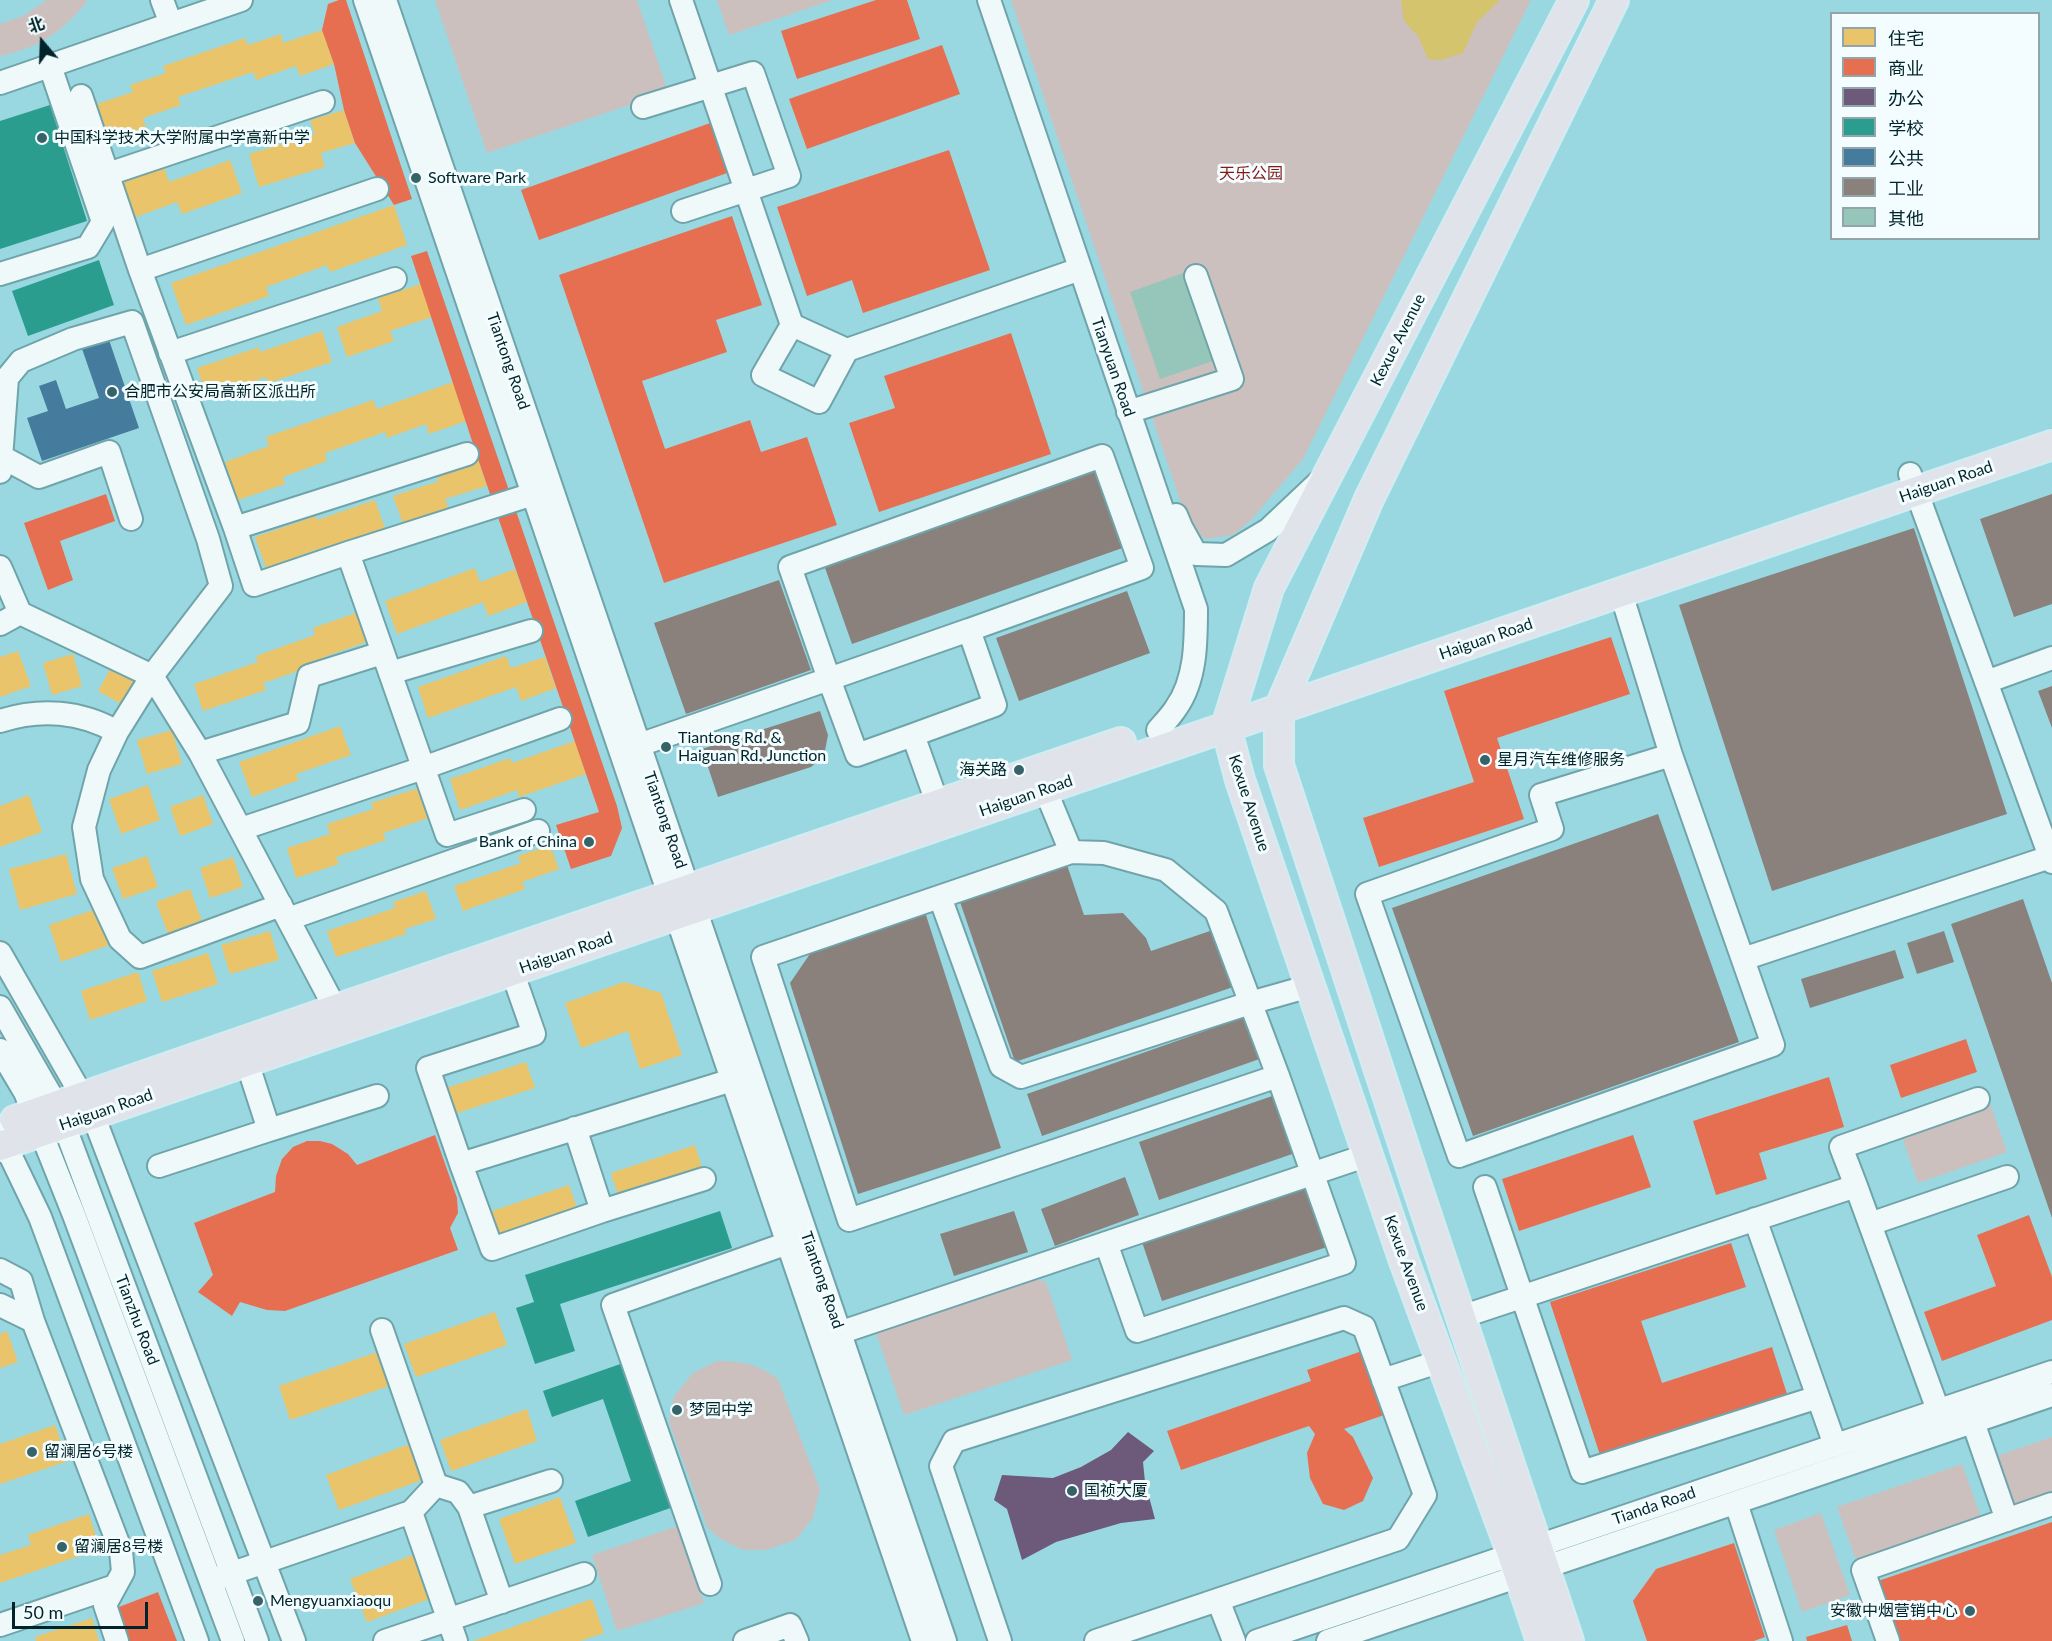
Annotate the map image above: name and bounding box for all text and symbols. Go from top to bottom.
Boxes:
north arrow [12,12,72,72]
legend [1830,12,2040,240]
text: 北 [25,13,47,36]
text: 住宅 [1888,27,1924,49]
text: 商业 [1888,57,1924,79]
text: 办公 [1888,87,1924,109]
text: 学校 [1888,117,1924,139]
place label: 中国科学技术大学附属中学高新中学 [54,128,310,148]
marker: 中国科学技术大学附属中学高新中学 [35,131,49,145]
text: 公共 [1888,147,1924,169]
park label: 天乐公园 [1219,164,1283,184]
place label: Software Park [428,168,526,188]
marker: Software Park [409,171,423,185]
text: 工业 [1888,177,1924,199]
text: 其他 [1888,207,1924,229]
street label: Kexue Avenue [1367,291,1429,389]
street label: Tiantong Road [482,310,534,412]
street label: Tianyuan Road [1087,315,1139,419]
place label: 合肥市公安局高新区派出所 [124,382,316,402]
marker: 合肥市公安局高新区派出所 [105,385,119,399]
street label: Haiguan Road [1897,457,1995,507]
street label: Haiguan Road [1437,614,1535,664]
place label: Tiantong Rd. & Haiguan Rd. Junction [678,728,826,766]
marker: Tiantong Rd. & Haiguan Rd. Junction [659,740,673,754]
place label: 星月汽车维修服务 [1497,750,1625,770]
street label: Kexue Avenue [1224,752,1274,854]
marker: 星月汽车维修服务 [1478,753,1492,767]
place label: 海关路 [959,760,1007,780]
marker: 海关路 [1012,763,1026,777]
street label: Tiantong Road [639,769,691,871]
street label: Haiguan Road [977,771,1075,821]
place label: Bank of China [479,832,577,852]
marker: Bank of China [582,835,596,849]
street label: Haiguan Road [517,928,615,978]
street label: Haiguan Road [57,1085,155,1135]
street label: Kexue Avenue [1380,1212,1432,1314]
street label: Tiantong Road [796,1229,848,1331]
street label: Tianzhu Road [111,1272,163,1368]
place label: 梦园中学 [689,1400,753,1420]
marker: 梦园中学 [670,1403,684,1417]
place label: 留澜居6号楼 [44,1442,133,1462]
marker: 留澜居6号楼 [25,1445,39,1459]
place label: 国祯大厦 [1084,1481,1148,1501]
street label: Tianda Road [1610,1483,1698,1529]
marker: 国祯大厦 [1065,1484,1079,1498]
place label: 留澜居8号楼 [74,1537,163,1557]
marker: 留澜居8号楼 [55,1540,69,1554]
scale bar [15,1590,152,1628]
place label: Mengyuanxiaoqu [270,1591,391,1611]
marker: Mengyuanxiaoqu [251,1594,265,1608]
text: 50 m [23,1601,63,1623]
place label: 安徽中烟营销中心 [1830,1601,1958,1621]
marker: 安徽中烟营销中心 [1963,1604,1977,1618]

